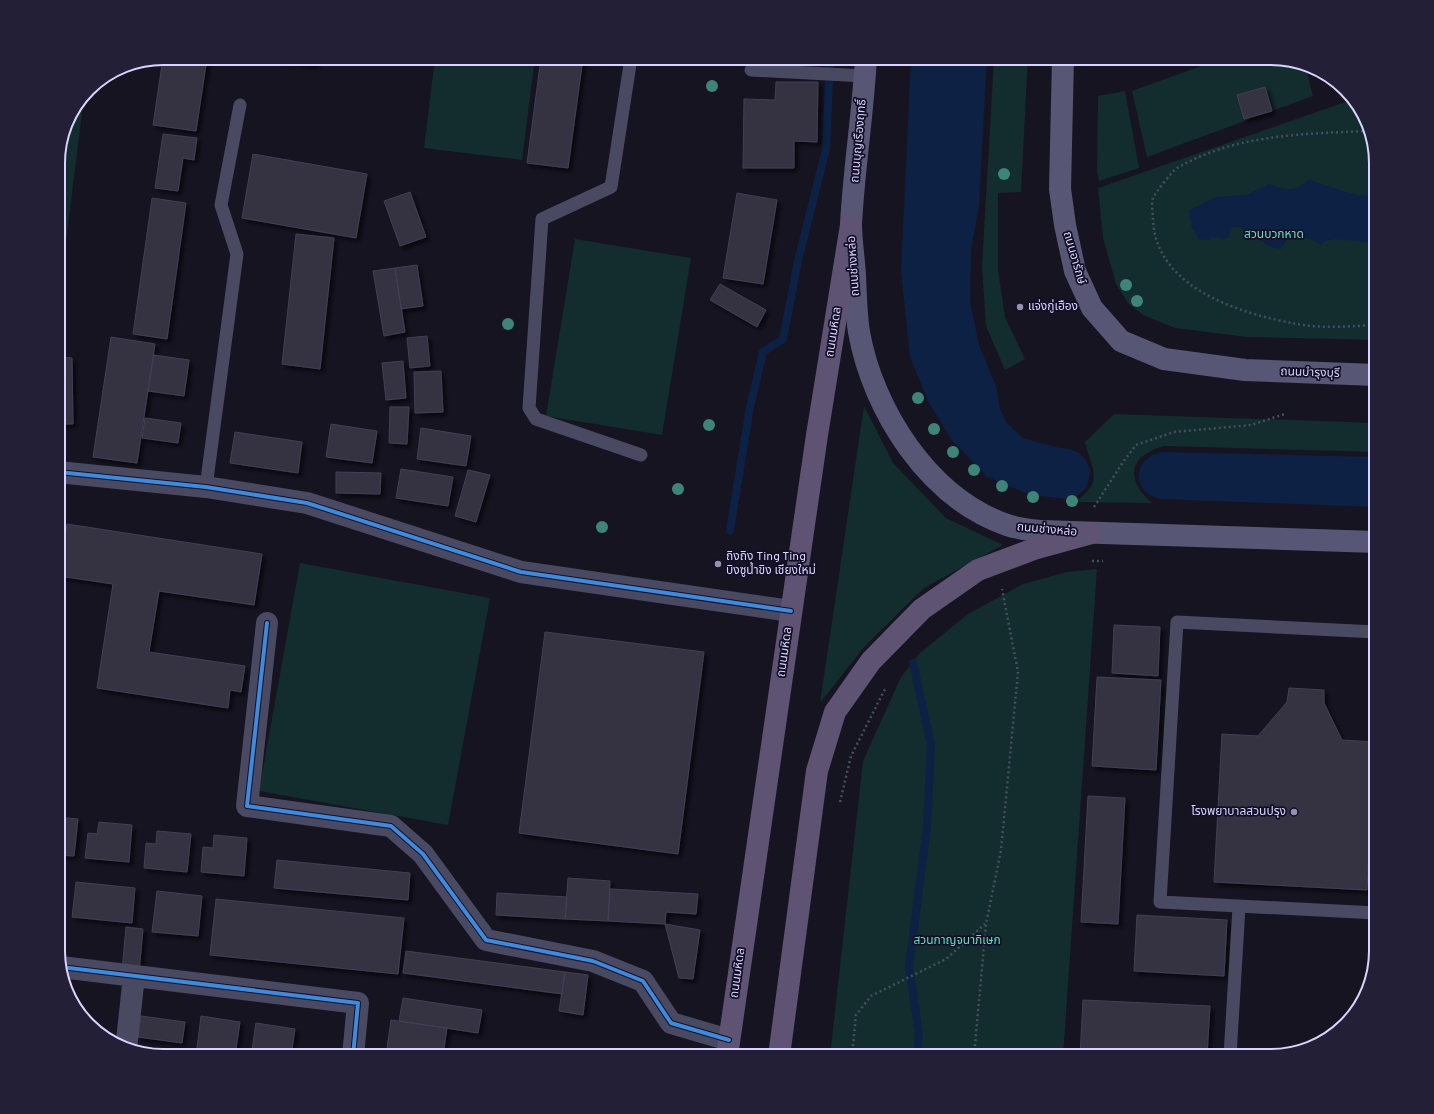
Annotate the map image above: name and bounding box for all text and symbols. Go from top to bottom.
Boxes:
street label: ถนนบุญเรืองฤทธิ์ [847,98,871,183]
park label: สวนบวกหาด [1244,227,1304,243]
street label: ถนนอารักษ์ [1059,230,1089,287]
street label: ถนนช่างหล่อ [844,235,864,297]
place label: แจ่งกู่เฮือง [1028,299,1078,315]
marker: แจ่งกู่เฮือง [1015,302,1025,312]
street label: ถนนมหิดล [822,306,846,358]
street label: ถนนบำรุงบุรี [1280,364,1340,382]
street label: ถนนช่างหล่อ [1016,519,1078,541]
place label: ถิงถิง Ting Ting บิงซูน้ำขิง เชียงใหม่ [726,549,816,579]
marker: ถิงถิง Ting Ting บิงซูน้ำขิง เชียงใหม่ [713,559,723,569]
street label: ถนนมหิดล [774,626,796,678]
place label: โรงพยาบาลสวนปรุง [1191,804,1286,820]
marker: โรงพยาบาลสวนปรุง [1289,807,1299,817]
park label: สวนกาญจนาภิเษก [913,933,1001,949]
street label: ถนนมหิดล [727,947,749,999]

